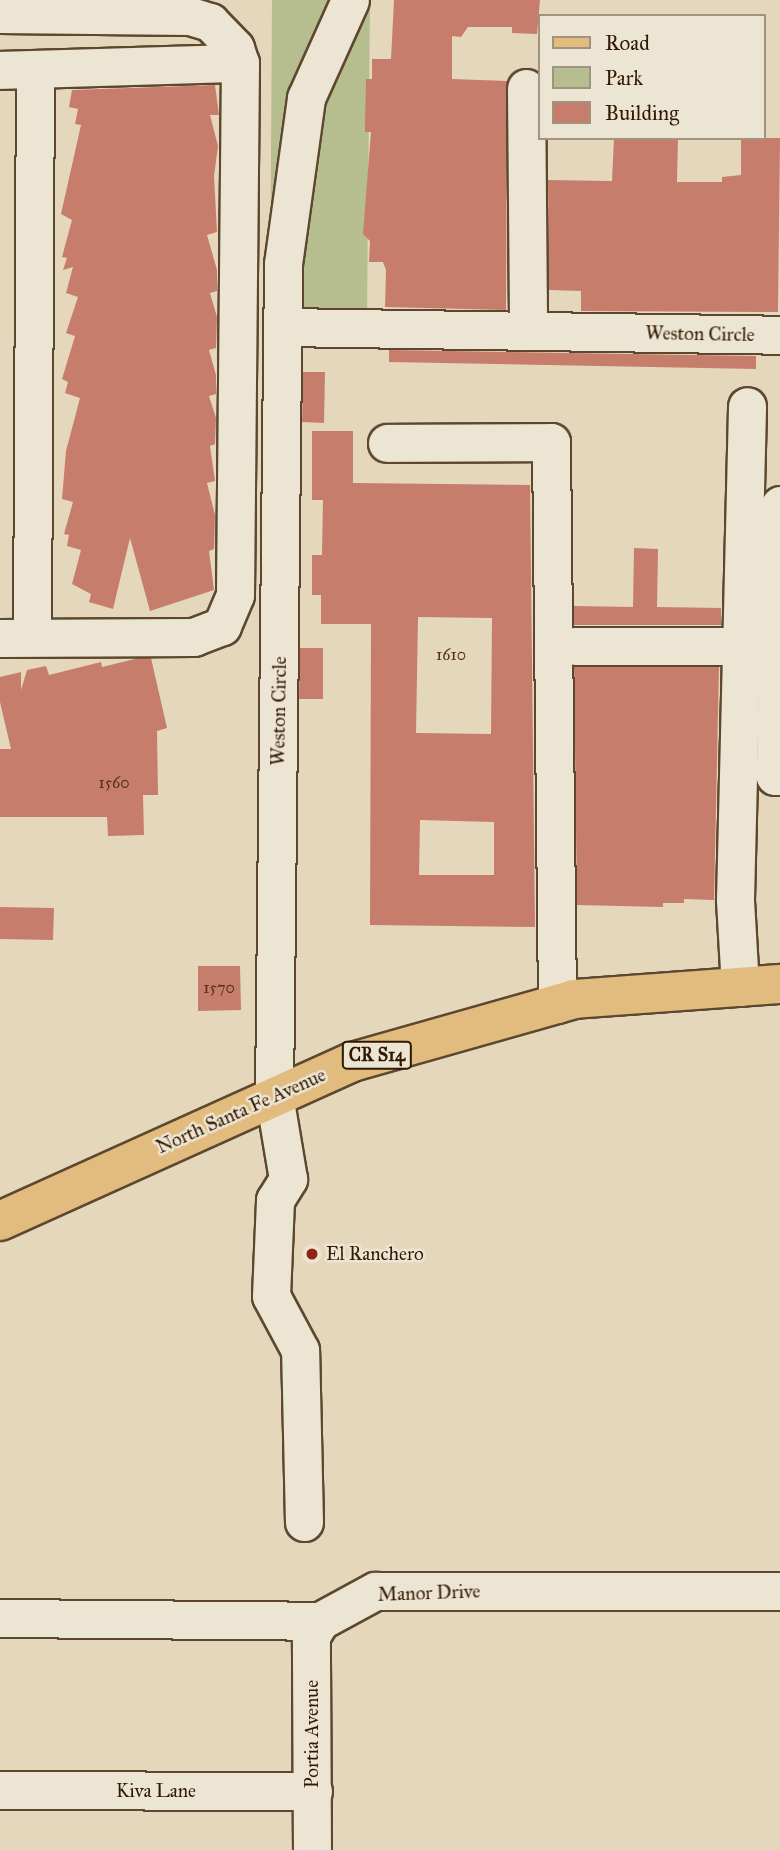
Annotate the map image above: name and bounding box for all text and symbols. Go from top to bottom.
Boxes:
legend [538,14,766,140]
text: Road [605,30,650,56]
text: Park [605,65,643,91]
text: Building [605,100,679,126]
street label: Weston Circle [645,322,755,346]
house number: 1610 [436,645,466,665]
street label: Weston Circle [267,656,291,766]
house number: 1560 [98,773,130,793]
house number: 1570 [203,978,235,998]
road number: CR S14 [340,1040,414,1070]
street label: North Santa Fe Avenue [153,1063,329,1159]
place label: El Ranchero [326,1243,424,1265]
marker: El Ranchero [304,1246,320,1262]
street label: Manor Drive [377,1580,481,1606]
street label: Portia Avenue [301,1680,323,1788]
street label: Kiva Lane [116,1780,196,1802]

